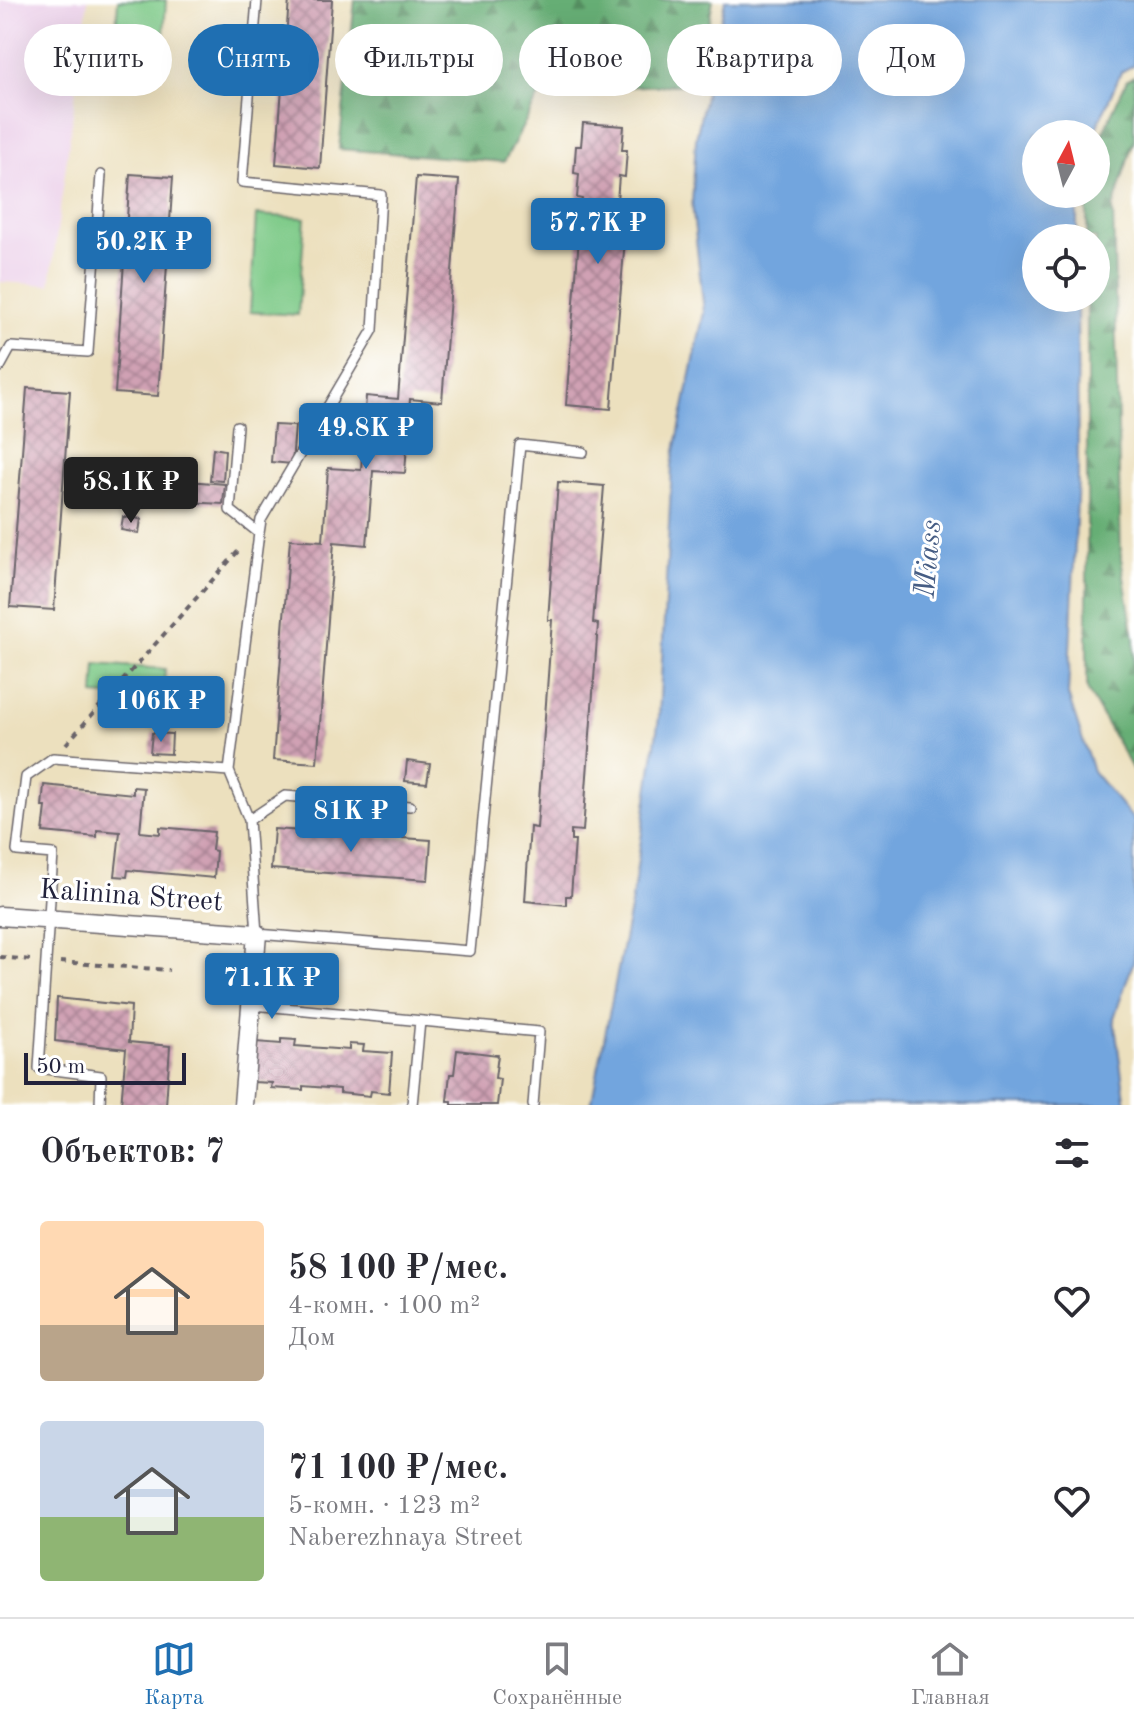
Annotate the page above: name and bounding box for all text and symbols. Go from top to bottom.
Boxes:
chip: Купить [24,24,172,96]
chip: Снять [188,24,319,96]
chip: Фильтры [335,24,503,96]
chip: Новое [519,24,651,96]
chip: Квартира [667,24,842,96]
chip: Дом [858,24,965,96]
north arrow [1022,120,1110,208]
map controls [1022,120,1110,312]
pin: 57.7K ₽ [524,198,672,266]
text: 57.7K ₽ [549,211,647,237]
pin: 50.2K ₽ [70,217,218,285]
button: locate [1022,224,1110,312]
text: 50.2K ₽ [95,230,193,256]
pin: 49.8K ₽ [292,403,440,471]
text: 49.8K ₽ [317,416,415,442]
pin: 58.1K ₽ [57,457,205,525]
text: 58.1K ₽ [82,470,180,496]
water label: Miass [911,519,947,600]
pin: 106K ₽ [96,676,226,744]
text: 106K ₽ [116,689,206,715]
pin: 81K ₽ [295,786,407,854]
text: 81K ₽ [313,799,389,825]
street label: Kalinina Street [38,877,224,917]
pin: 71.1K ₽ [198,953,346,1021]
text: 71.1K ₽ [223,966,321,992]
scale bar [24,1049,186,1085]
text: 50 m [36,1056,85,1078]
icon: filters [1050,1131,1094,1175]
text: Объектов: 7 [40,1136,225,1170]
text: 58 100 ₽/мес. [288,1252,508,1286]
icon: home [104,1253,200,1349]
icon: heart [1050,1279,1094,1323]
text: 4-комн. · 100 m² [288,1293,480,1319]
text: Дом [288,1325,335,1351]
text: 71 100 ₽/мес. [288,1452,508,1486]
icon: home [104,1453,200,1549]
icon: heart [1050,1479,1094,1523]
text: 5-комн. · 123 m² [288,1493,480,1519]
text: Naberezhnaya Street [288,1525,523,1551]
tab: Карта [144,1637,204,1712]
tab: Сохранённые [492,1637,622,1712]
tab: Главная [911,1637,990,1712]

